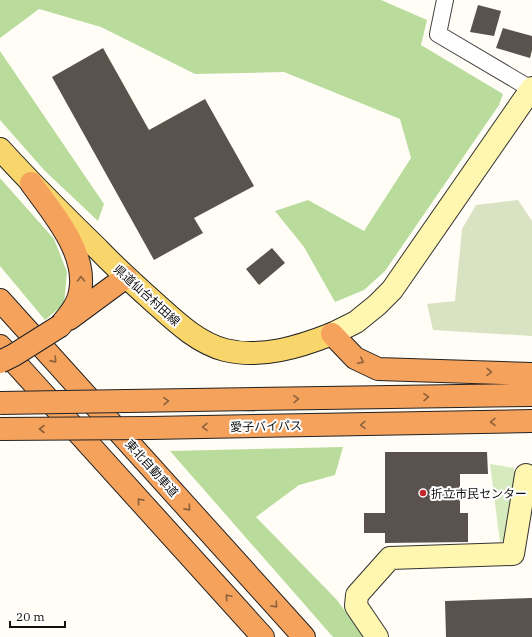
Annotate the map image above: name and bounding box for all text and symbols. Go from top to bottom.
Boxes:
street label: 県道仙台村田線 [111,261,183,329]
one-way arrow [77,276,85,282]
one-way arrow [50,355,57,362]
one-way arrow [356,356,364,364]
one-way arrow [486,368,492,376]
one-way arrow [423,393,429,401]
one-way arrow [293,395,299,403]
one-way arrow [163,396,169,405]
street label: 愛子バイパス [230,418,302,434]
one-way arrow [490,418,496,426]
one-way arrow [360,420,366,429]
one-way arrow [202,423,208,432]
one-way arrow [39,425,45,433]
street label: 東北自動車道 [122,436,182,500]
place label: 折立市民センター [431,486,527,501]
marker: 折立市民センター [418,488,428,498]
one-way arrow [138,498,145,506]
one-way arrow [184,503,191,511]
one-way arrow [225,595,232,602]
one-way arrow [271,600,278,607]
scale bar [10,603,65,629]
text: 20 m [16,609,45,624]

